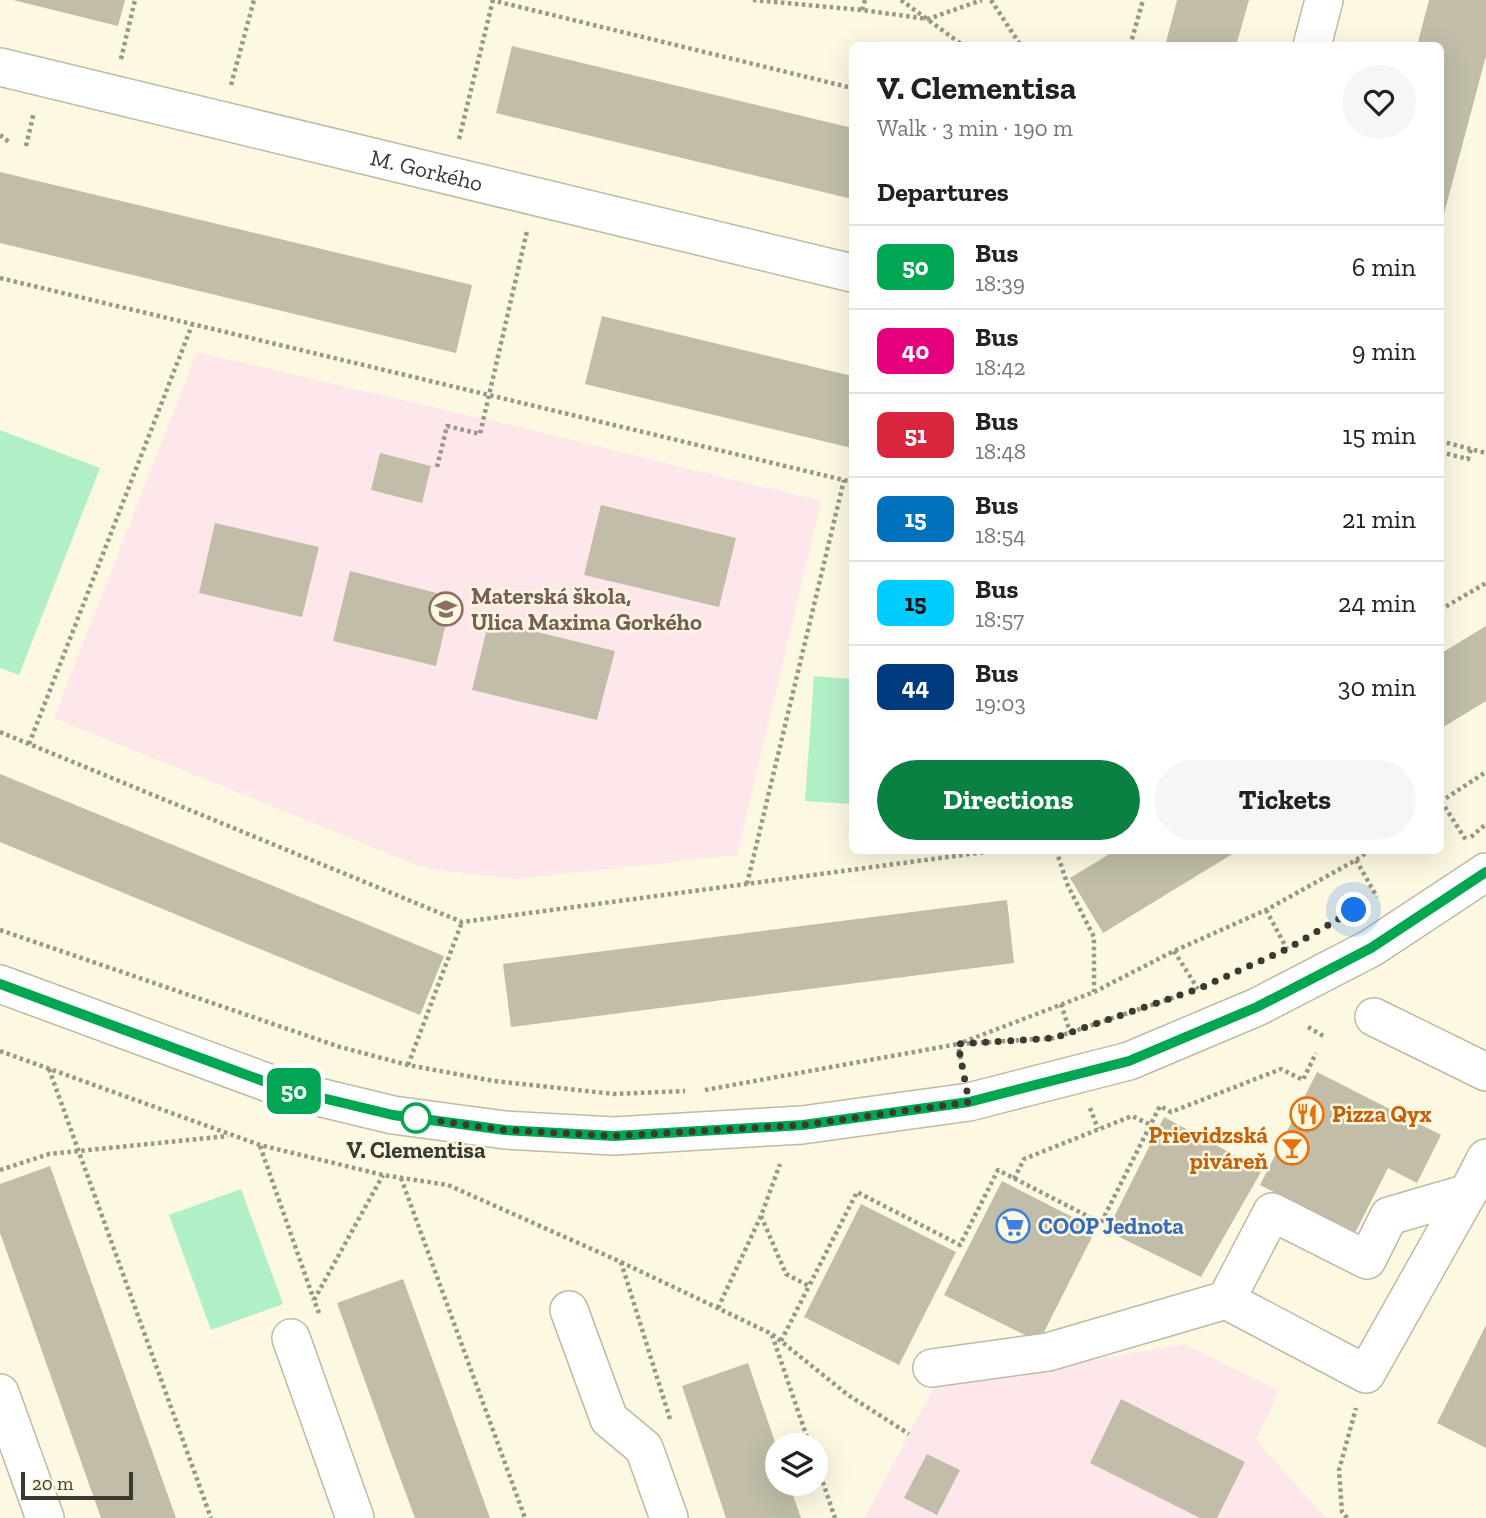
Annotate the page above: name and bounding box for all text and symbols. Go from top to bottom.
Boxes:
button: heart [1342,65,1416,139]
text: V. Clementisa [877,68,1077,107]
text: Walk · 3 min · 190 m [877,114,1073,142]
street label: M. Gorkého [368,143,486,197]
text: Departures [877,176,1009,208]
text: Bus [975,237,1018,269]
text: 6 min [1352,251,1416,283]
text: 50 [902,252,929,281]
text: 18:39 [975,269,1025,297]
text: Bus [975,321,1018,353]
text: 9 min [1352,335,1416,367]
text: 40 [902,336,929,365]
text: 18:42 [975,353,1026,381]
text: Bus [975,405,1018,437]
text: 15 min [1342,419,1416,451]
text: 51 [904,420,927,449]
text: 18:48 [975,437,1026,465]
text: Bus [975,489,1018,521]
text: 21 min [1342,503,1416,535]
text: 15 [904,504,927,533]
text: 18:54 [975,521,1026,549]
text: Bus [975,573,1018,605]
place label: Materská škola, Ulica Maxima Gorkého [471,582,702,636]
text: 24 min [1338,587,1416,619]
text: 15 [904,588,927,617]
school or university icon: Materská škola, Ulica Maxima Gorkého [427,590,465,628]
text: 18:57 [975,605,1024,633]
text: Bus [975,657,1018,689]
text: 30 min [1338,671,1416,703]
text: 44 [902,672,929,701]
text: 19:03 [975,689,1026,717]
button: Directions [877,760,1140,840]
button: Tickets [1154,760,1416,840]
your location [1336,892,1371,927]
line badge: 50 [262,1068,326,1114]
text: 50 [281,1076,307,1105]
restaurant icon: Pizza Qyx [1288,1095,1326,1133]
place label: Pizza Qyx [1332,1100,1432,1128]
marker: V. Clementisa [401,1103,431,1133]
place label: Prievidzská piváreň [1148,1121,1268,1175]
bar icon: Prievidzská piváreň [1273,1129,1311,1167]
place label: V. Clementisa [346,1136,486,1164]
supermarket icon: COOP Jednota [994,1207,1032,1245]
place label: COOP Jednota [1038,1212,1184,1240]
map controls [765,1433,828,1496]
button: layers [765,1433,828,1496]
scale bar [21,1469,133,1501]
text: 20 m [32,1472,73,1495]

